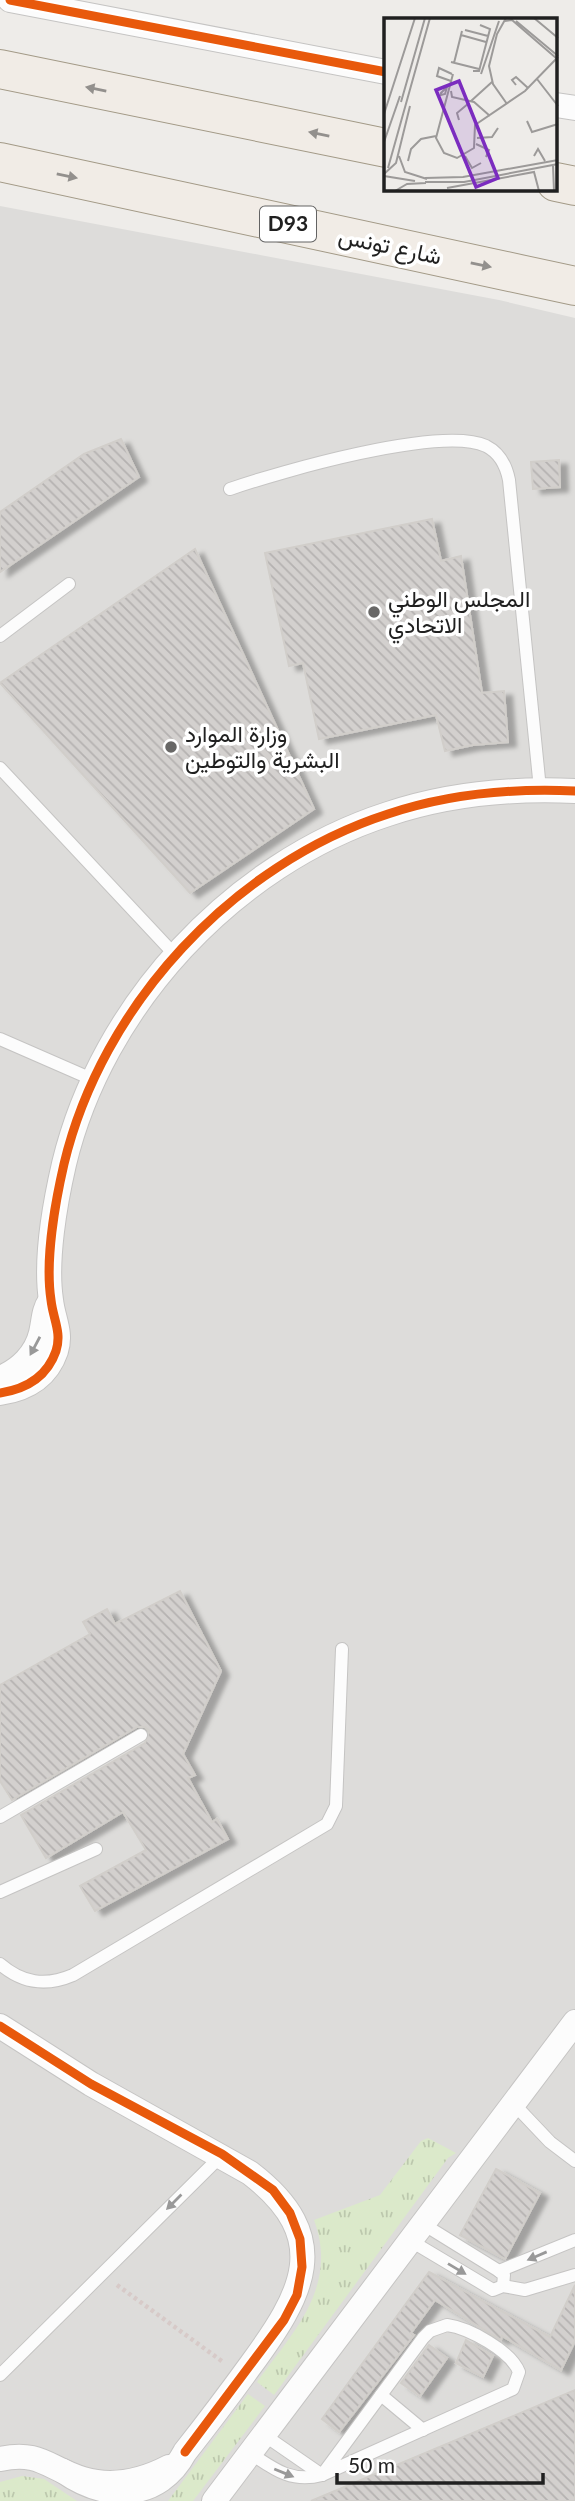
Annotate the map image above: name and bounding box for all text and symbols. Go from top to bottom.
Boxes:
inset map [384,18,558,191]
one-way arrow [85,83,107,94]
one-way arrow [308,128,330,139]
one-way arrow [56,171,78,182]
road number: D93 [260,206,316,242]
street label: شارع تونس [336,220,444,273]
one-way arrow [470,260,492,271]
place label: المجلس الوطني الاتحادي [388,584,530,644]
marker: المجلس الوطني الاتحادي [366,604,382,620]
place label: وزارة الموارد البشرية والتوطين [185,719,340,775]
marker: وزارة الموارد البشرية والتوطين [163,739,179,755]
one-way arrow [29,1336,41,1356]
one-way arrow [165,2194,182,2211]
one-way arrow [526,2250,547,2261]
one-way arrow [447,2263,466,2275]
scale bar [337,2442,544,2486]
text: 50 m [348,2452,395,2477]
one-way arrow [274,2468,295,2479]

